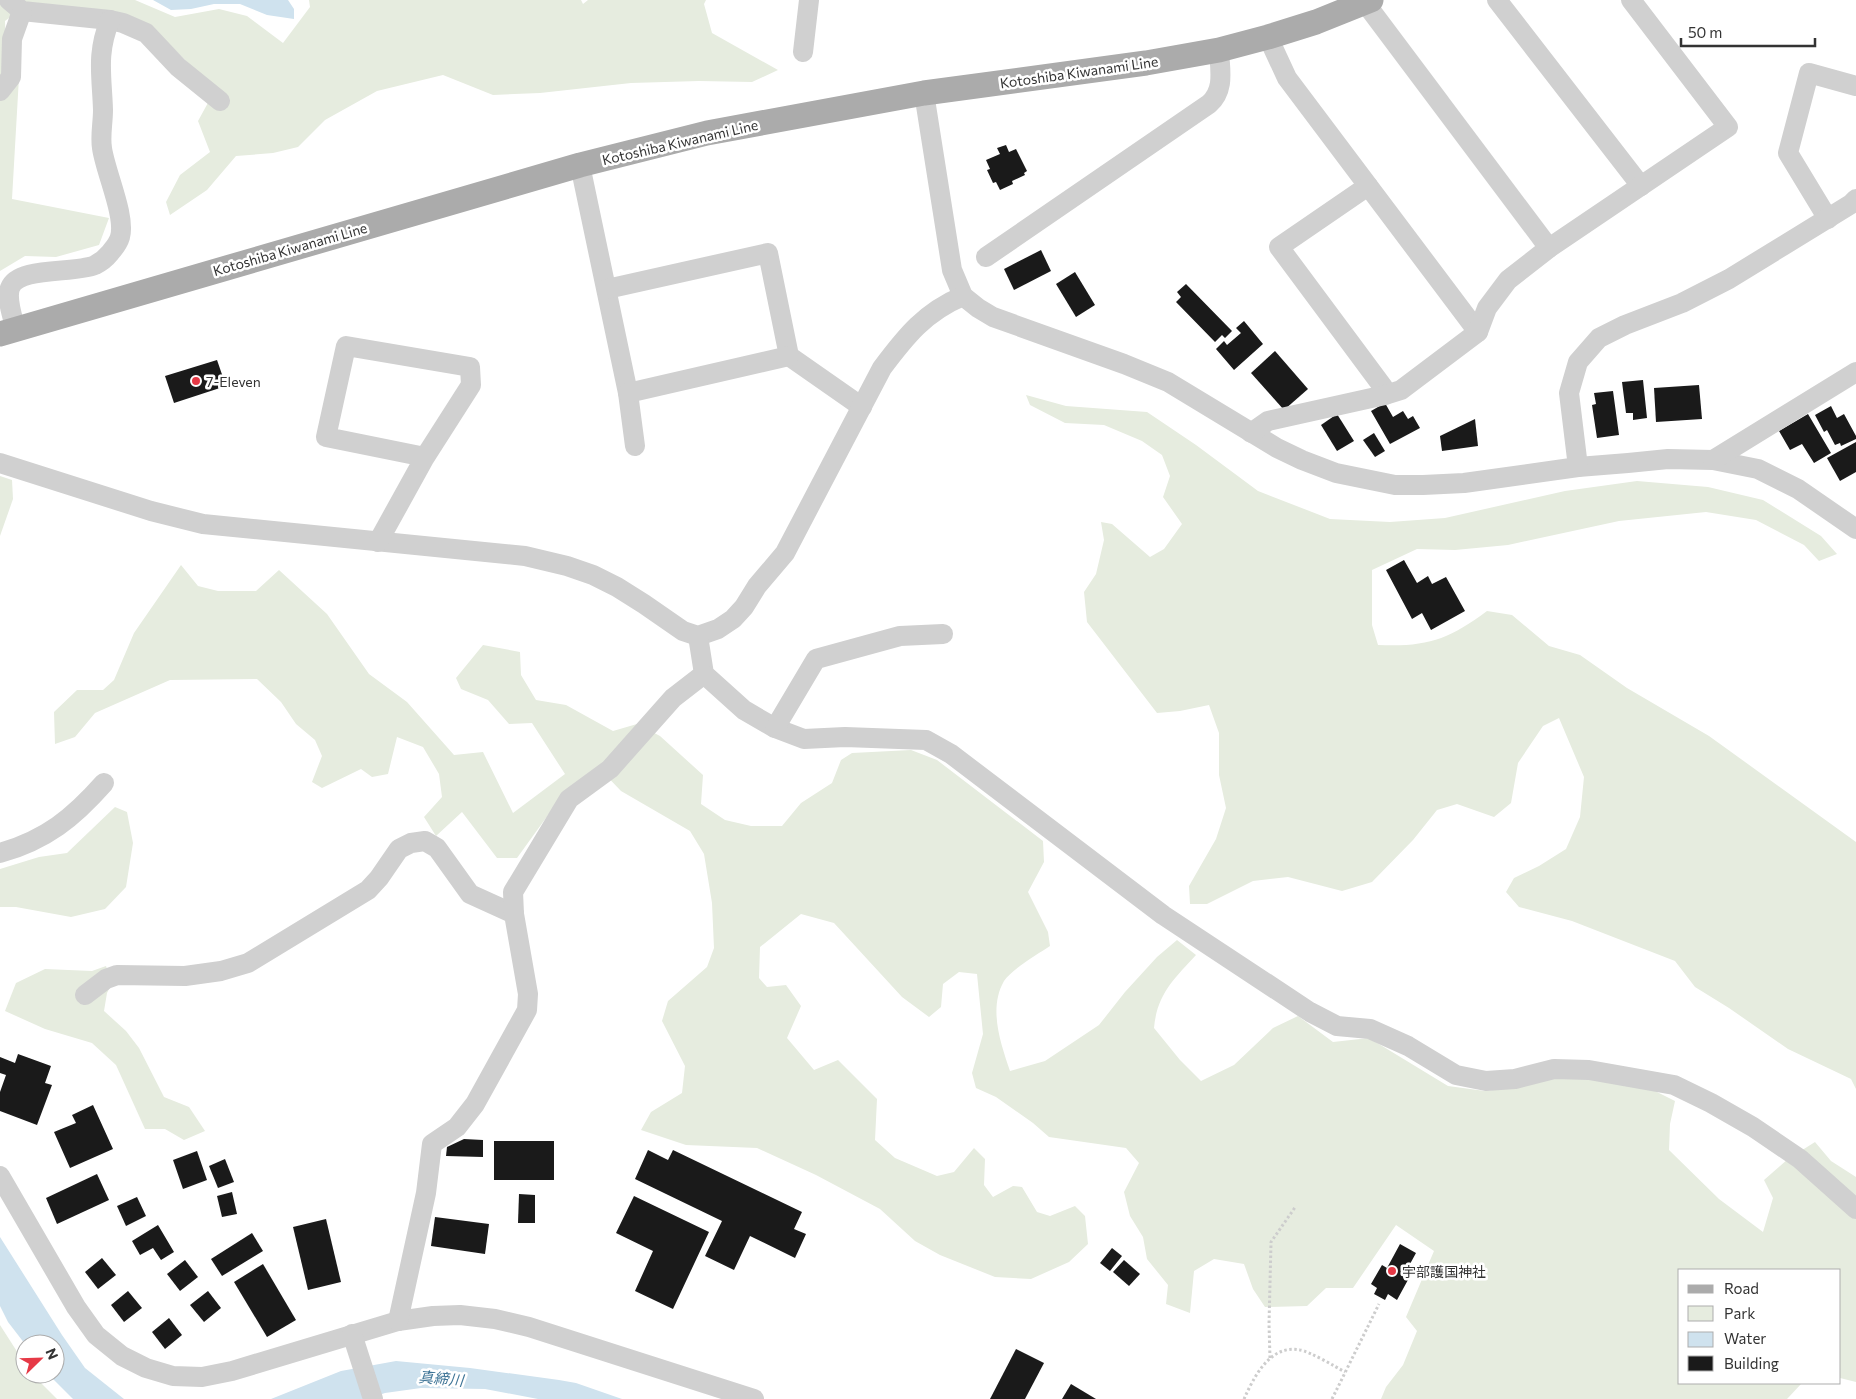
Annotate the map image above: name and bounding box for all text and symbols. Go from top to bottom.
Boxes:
scale bar [1681,15,1815,47]
text: 50 m [1688,23,1722,41]
street label: Kotoshiba Kiwanami Line [999,52,1159,92]
street label: Kotoshiba Kiwanami Line [600,116,760,168]
street label: Kotoshiba Kiwanami Line [211,219,369,279]
place label: 7-Eleven [206,373,261,390]
marker: 7-Eleven [190,375,202,387]
place label: 宇部護国神社 [1402,1263,1486,1280]
marker: 宇部護国神社 [1386,1265,1398,1277]
legend [1678,1269,1841,1384]
text: Road [1724,1279,1759,1297]
text: Park [1724,1304,1755,1322]
text: Water [1724,1329,1766,1347]
north arrow [15,1334,65,1384]
text: N [43,1346,62,1362]
text: Building [1724,1354,1779,1372]
water label: 真締川 [418,1367,466,1389]

